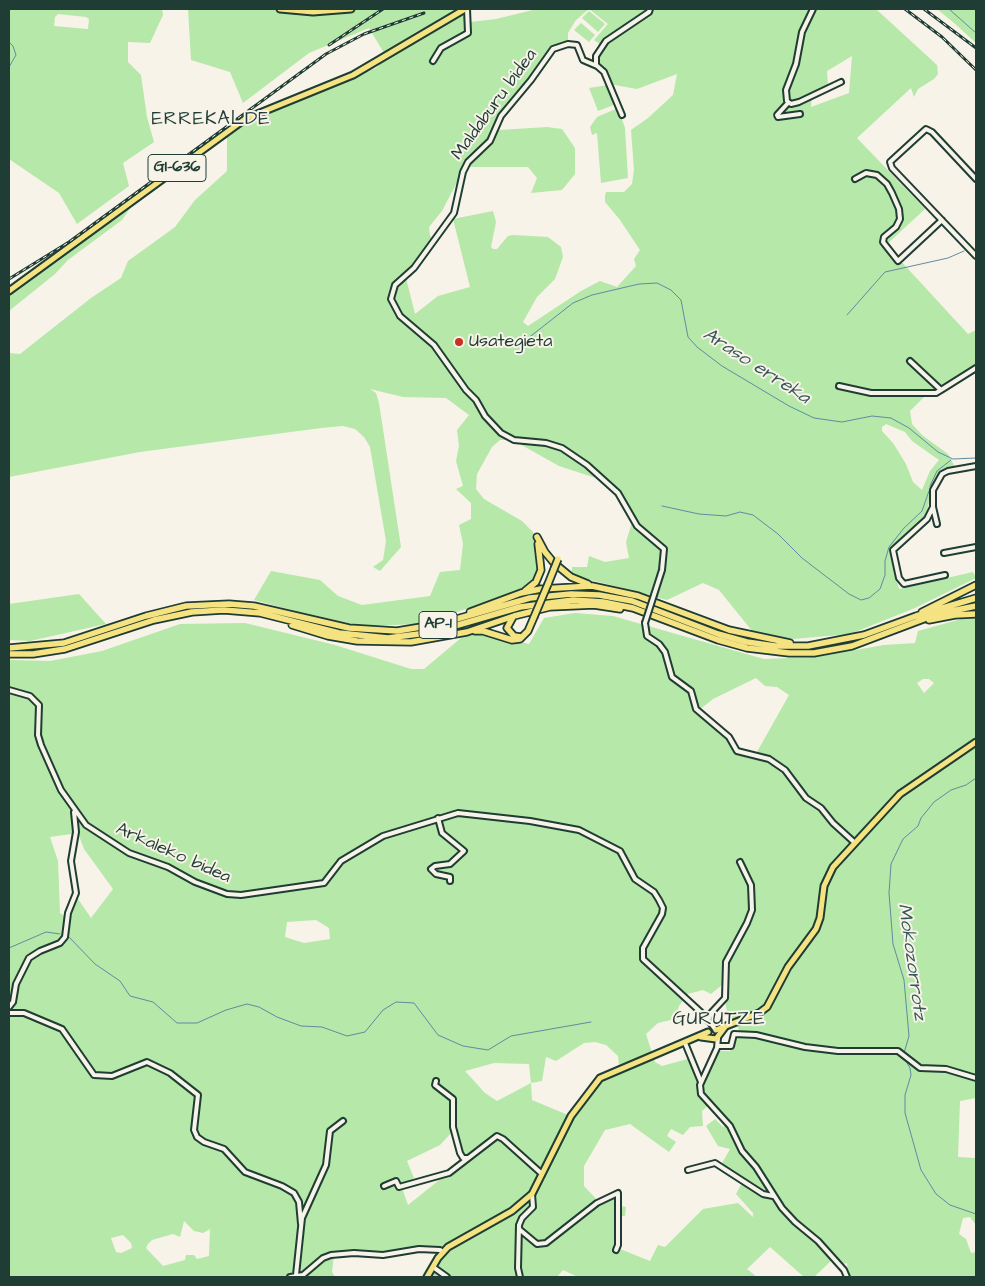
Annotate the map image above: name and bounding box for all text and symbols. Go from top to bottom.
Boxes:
street label: Maldaburu bidea [448,45,542,165]
district label: ERREKALDE [150,109,272,131]
road number: GI-636 [148,154,206,182]
water label: Araso erreka [698,324,814,410]
place label: Usategieta [469,331,552,353]
marker: Usategieta [453,336,465,348]
road number: AP-1 [419,612,457,638]
street label: Arkaleko bidea [112,819,234,889]
water label: Mokozorrotz [892,902,930,1022]
district label: GURUTZE [672,1009,766,1031]

